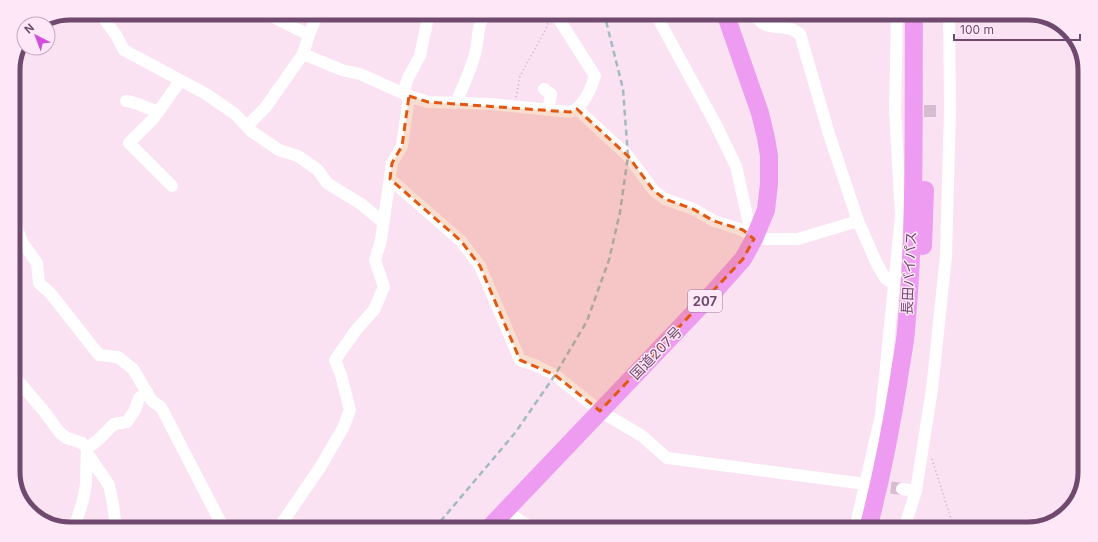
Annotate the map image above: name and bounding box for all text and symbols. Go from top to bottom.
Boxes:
north arrow [16,16,56,56]
scale bar [954,16,1080,42]
text: N [22,21,37,37]
text: 100 m [960,22,994,37]
street label: 長田バイパス [898,231,919,315]
road number: 207 [688,290,722,312]
street label: 国道207号 [626,323,685,383]

